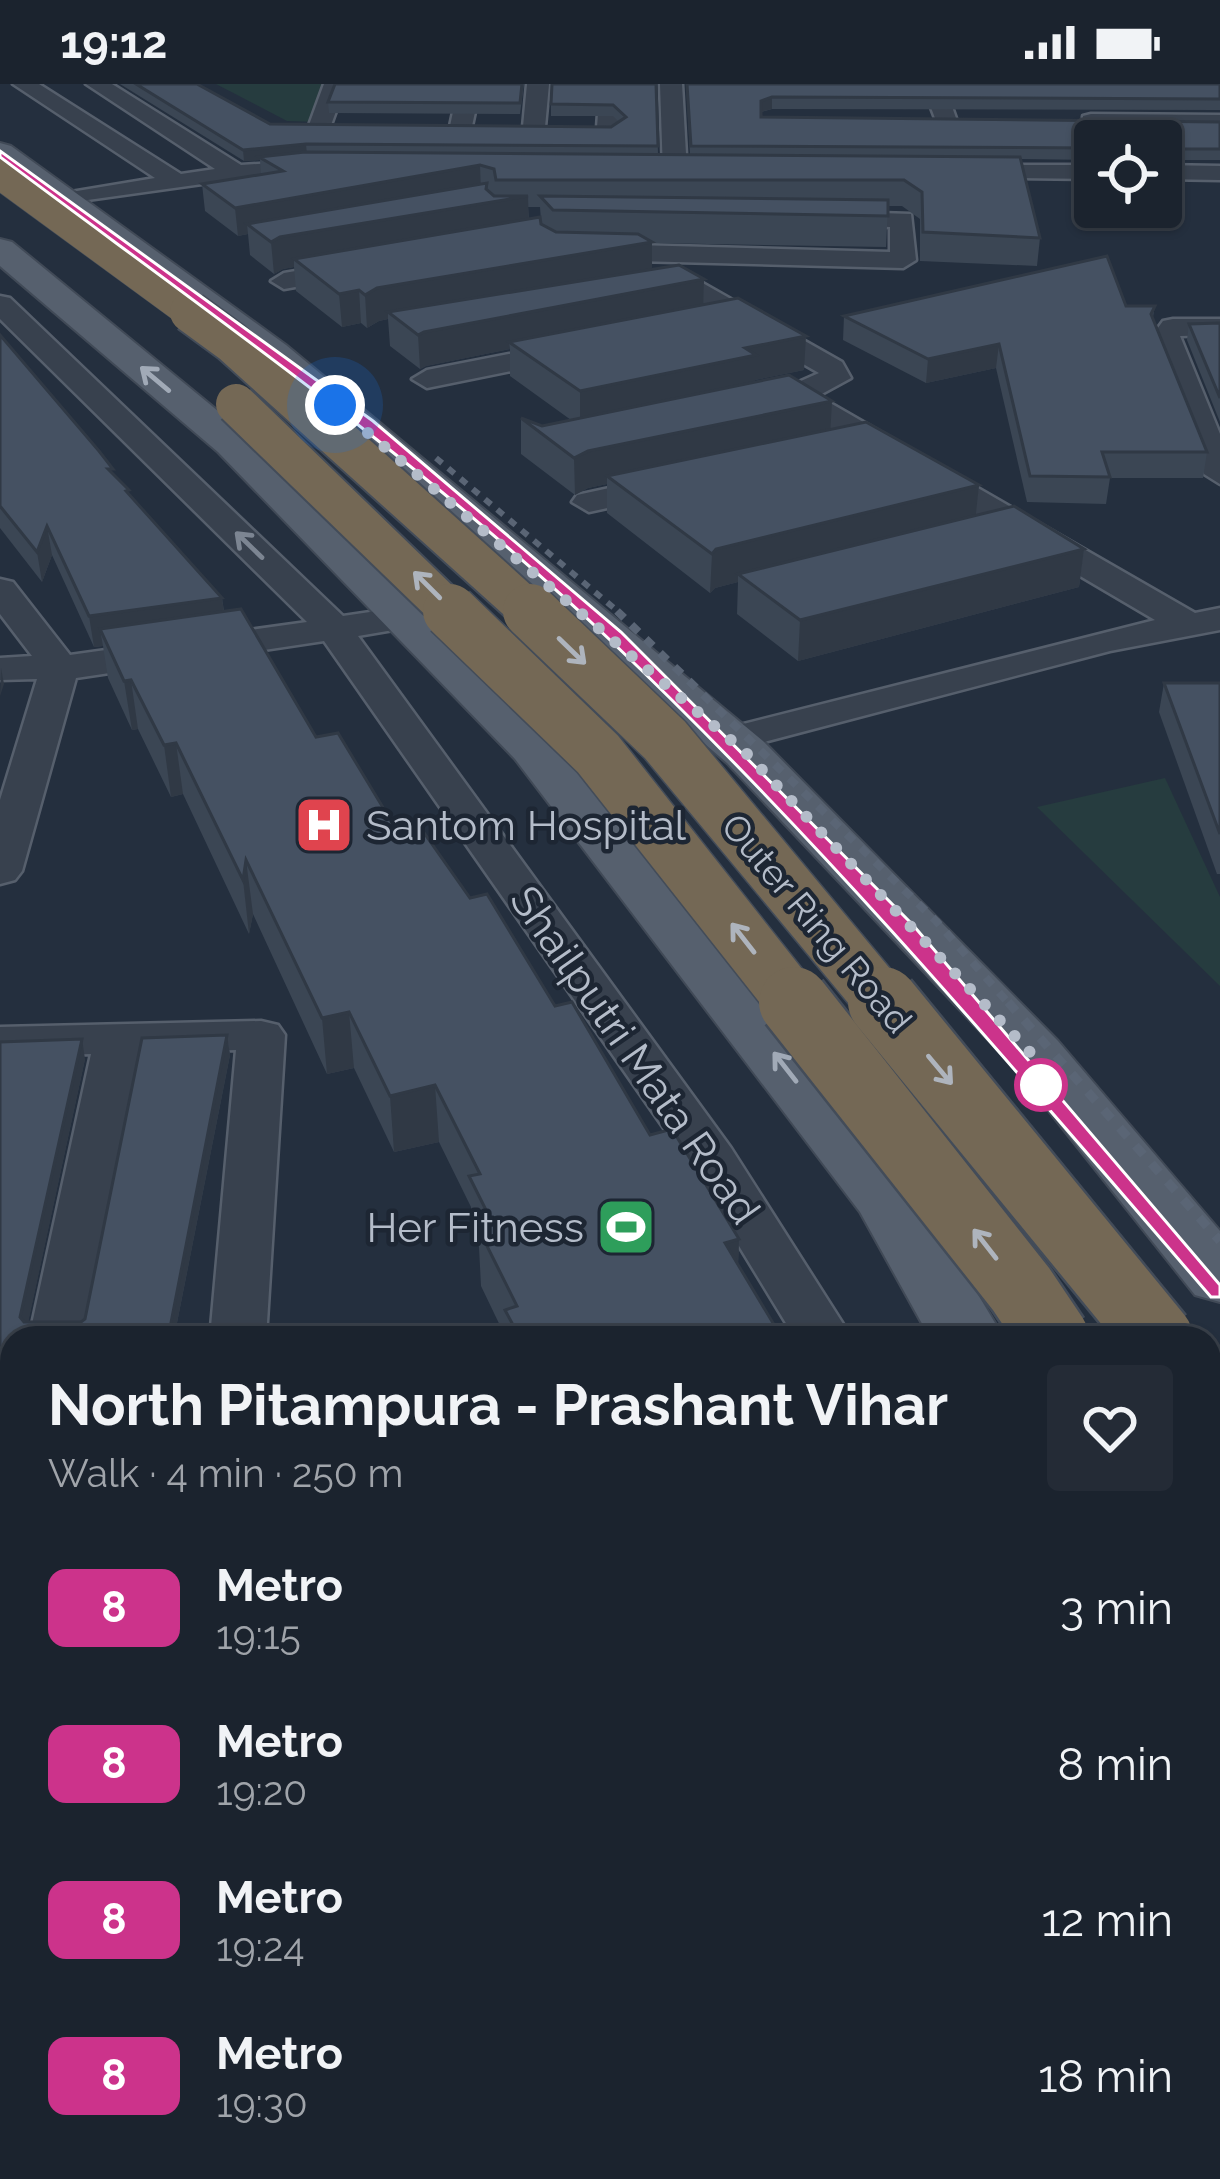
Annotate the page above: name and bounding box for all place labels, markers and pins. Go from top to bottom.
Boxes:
hospital icon: Santom Hospital [293,794,355,856]
place label: Santom Hospital [366,801,687,850]
unlabelled marker [1016,1060,1066,1110]
sports icon: Her Fitness [595,1196,657,1258]
place label: Her Fitness [367,1203,584,1252]

